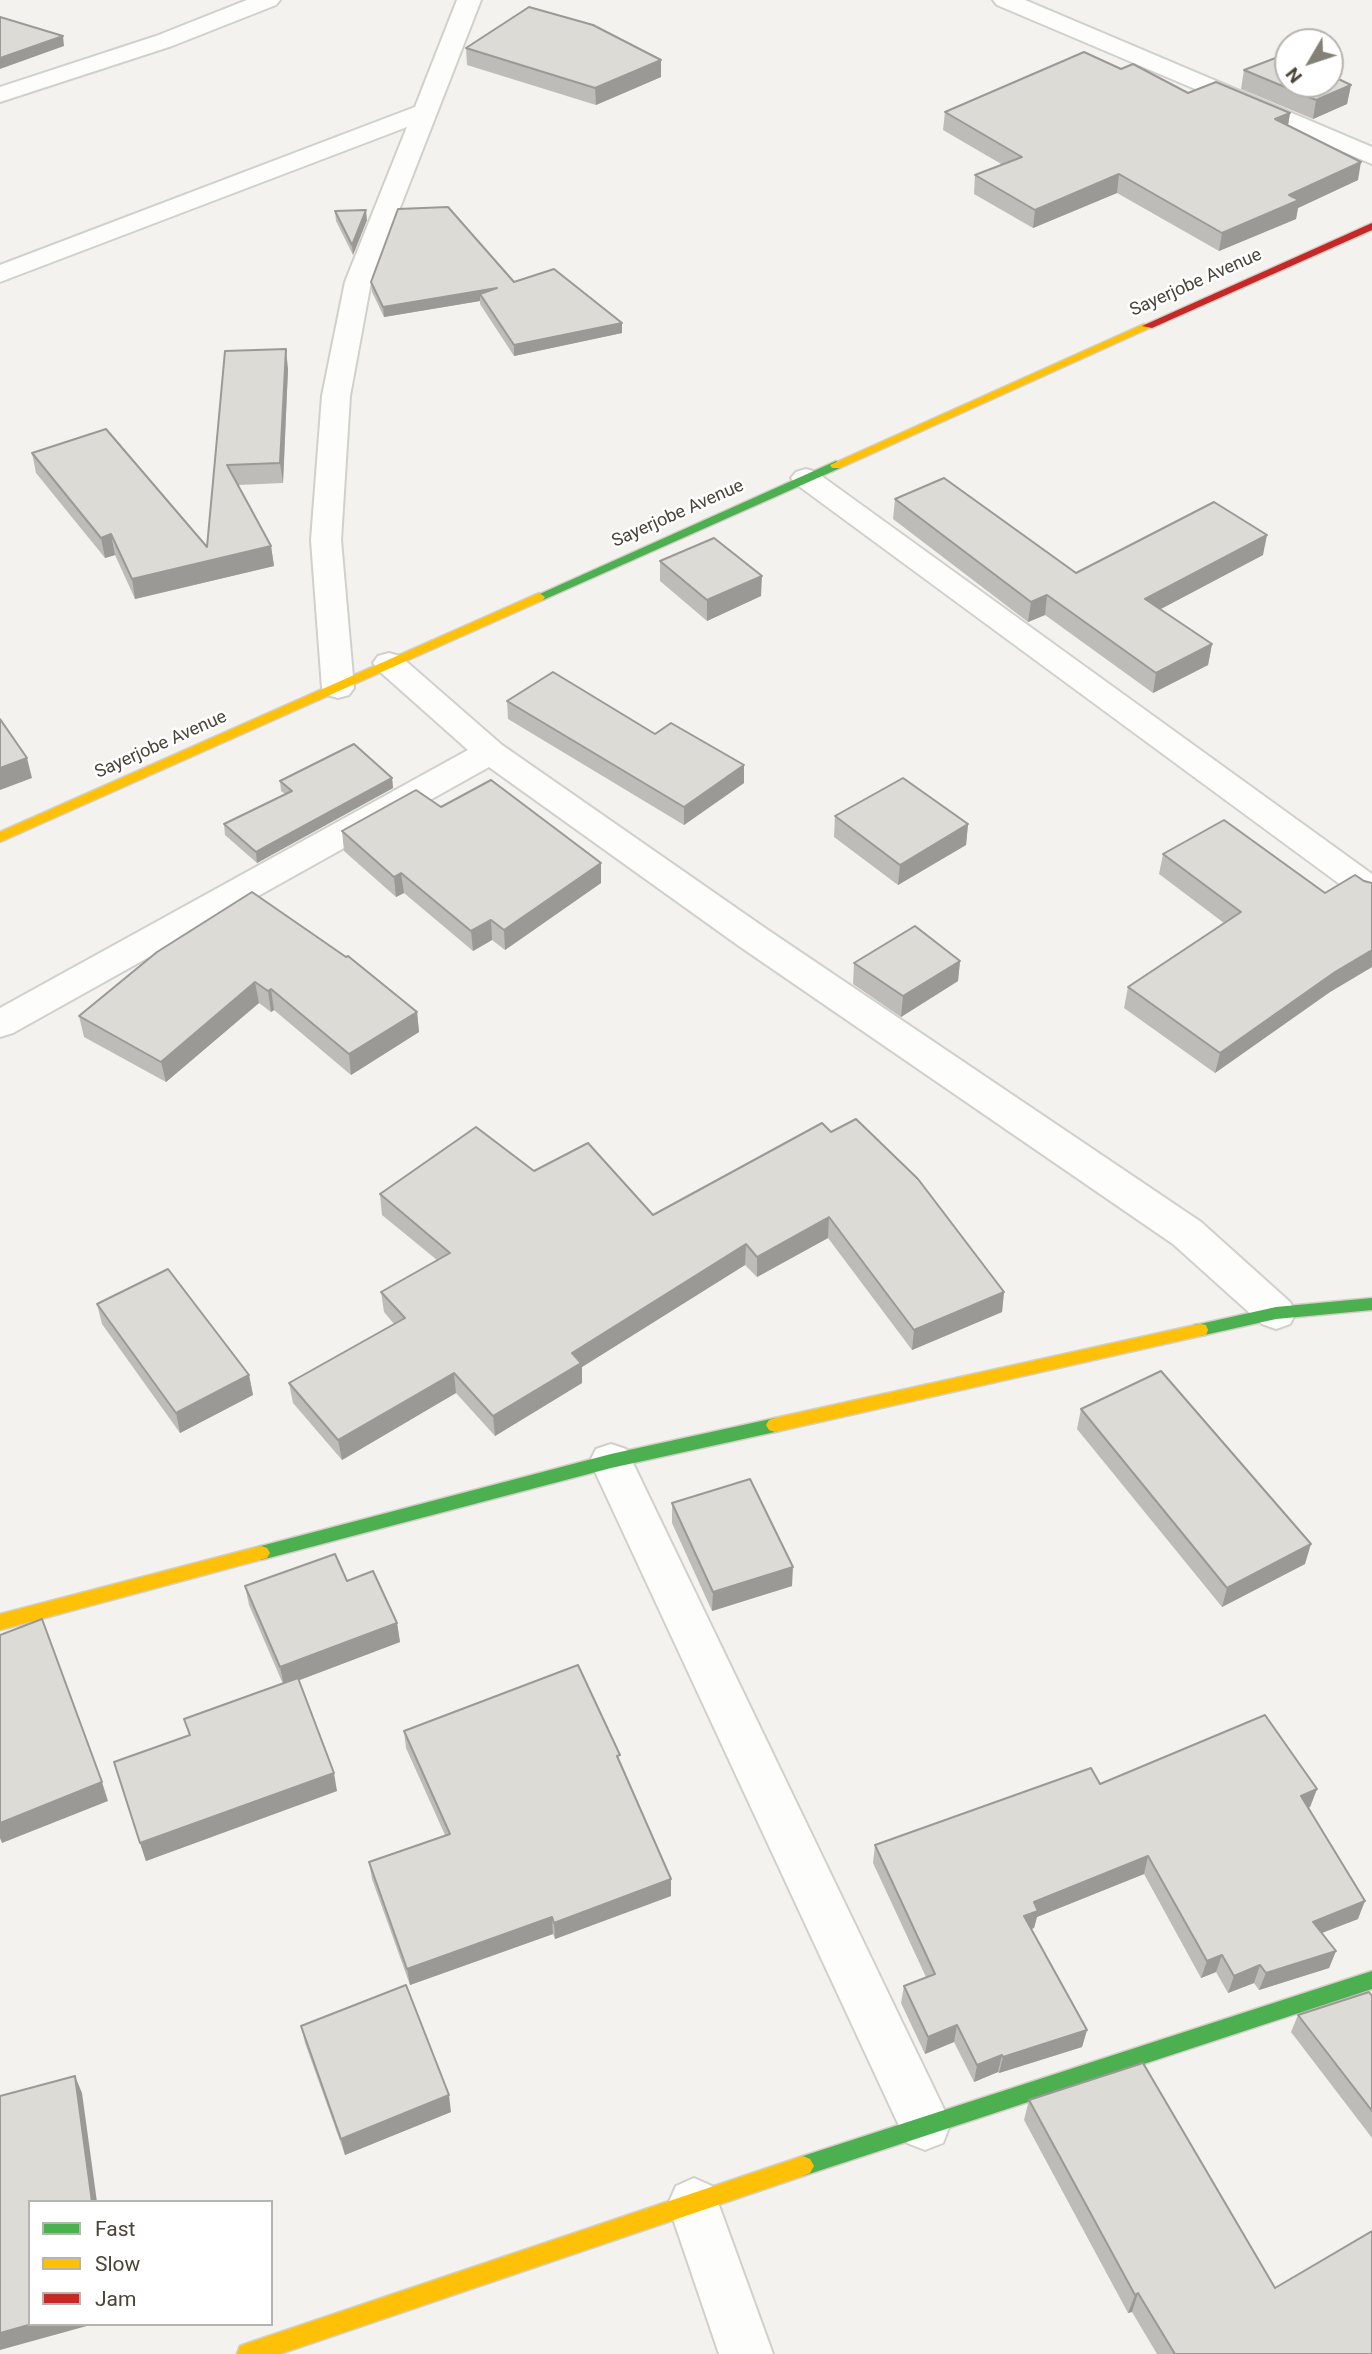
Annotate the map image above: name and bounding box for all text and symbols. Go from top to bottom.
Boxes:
north arrow [1274,28,1344,98]
text: N [1281,63,1307,88]
street label: Sayerjobe Avenue [1127,244,1265,322]
street label: Sayerjobe Avenue [609,475,747,553]
street label: Sayerjobe Avenue [92,706,230,784]
legend [28,2200,273,2326]
text: Fast [95,2217,135,2241]
text: Slow [95,2252,140,2276]
text: Jam [95,2287,136,2311]

